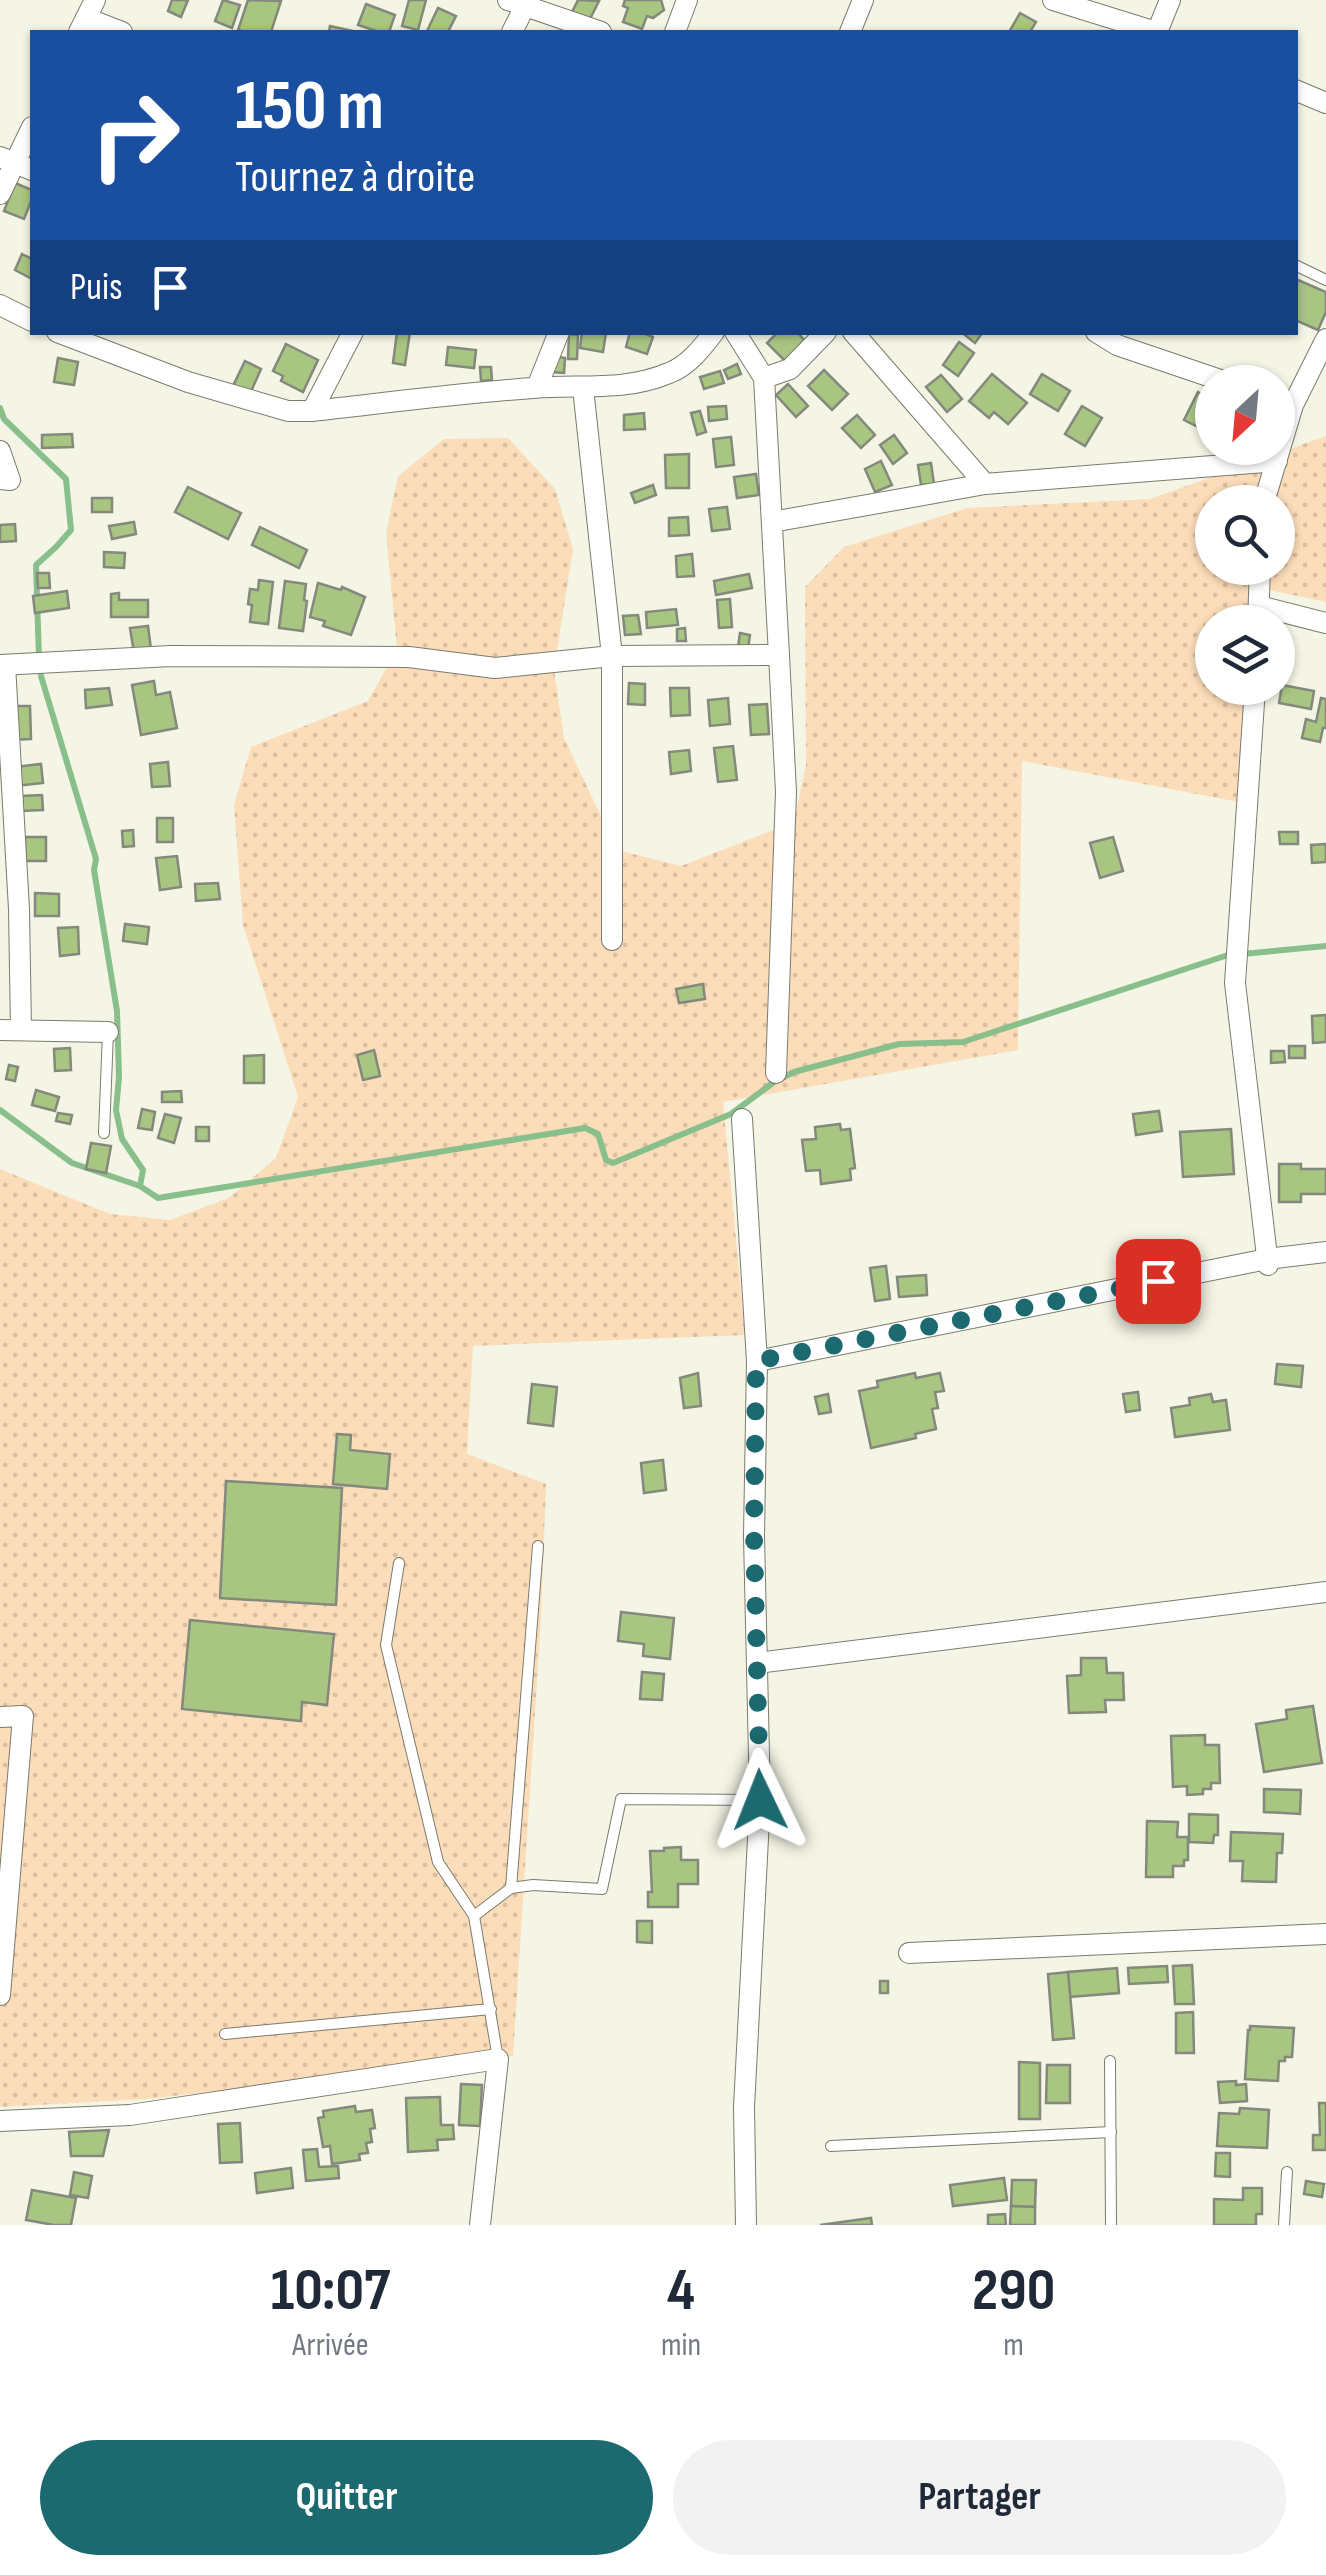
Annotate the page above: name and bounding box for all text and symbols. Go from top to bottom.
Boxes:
text: 150 m [235,65,384,149]
icon: right [70,70,200,200]
text: Tournez à droite [235,150,475,205]
icon: arrive [143,260,198,315]
text: Puis [70,265,123,310]
north arrow [1195,365,1295,465]
map controls [1195,365,1295,705]
button: search [1195,485,1295,585]
button: layers [1195,605,1295,705]
pin [1116,1239,1201,1324]
icon: arrive [1131,1254,1186,1309]
position arrow [708,1748,812,1852]
text: 10:07 [271,2255,390,2327]
text: 4 [667,2255,695,2327]
text: 290 [972,2255,1055,2327]
text: Arrivée [292,2326,369,2365]
text: min [661,2326,701,2365]
text: m [1003,2326,1024,2365]
button: Quitter [40,2440,653,2555]
button: Partager [673,2440,1286,2555]

